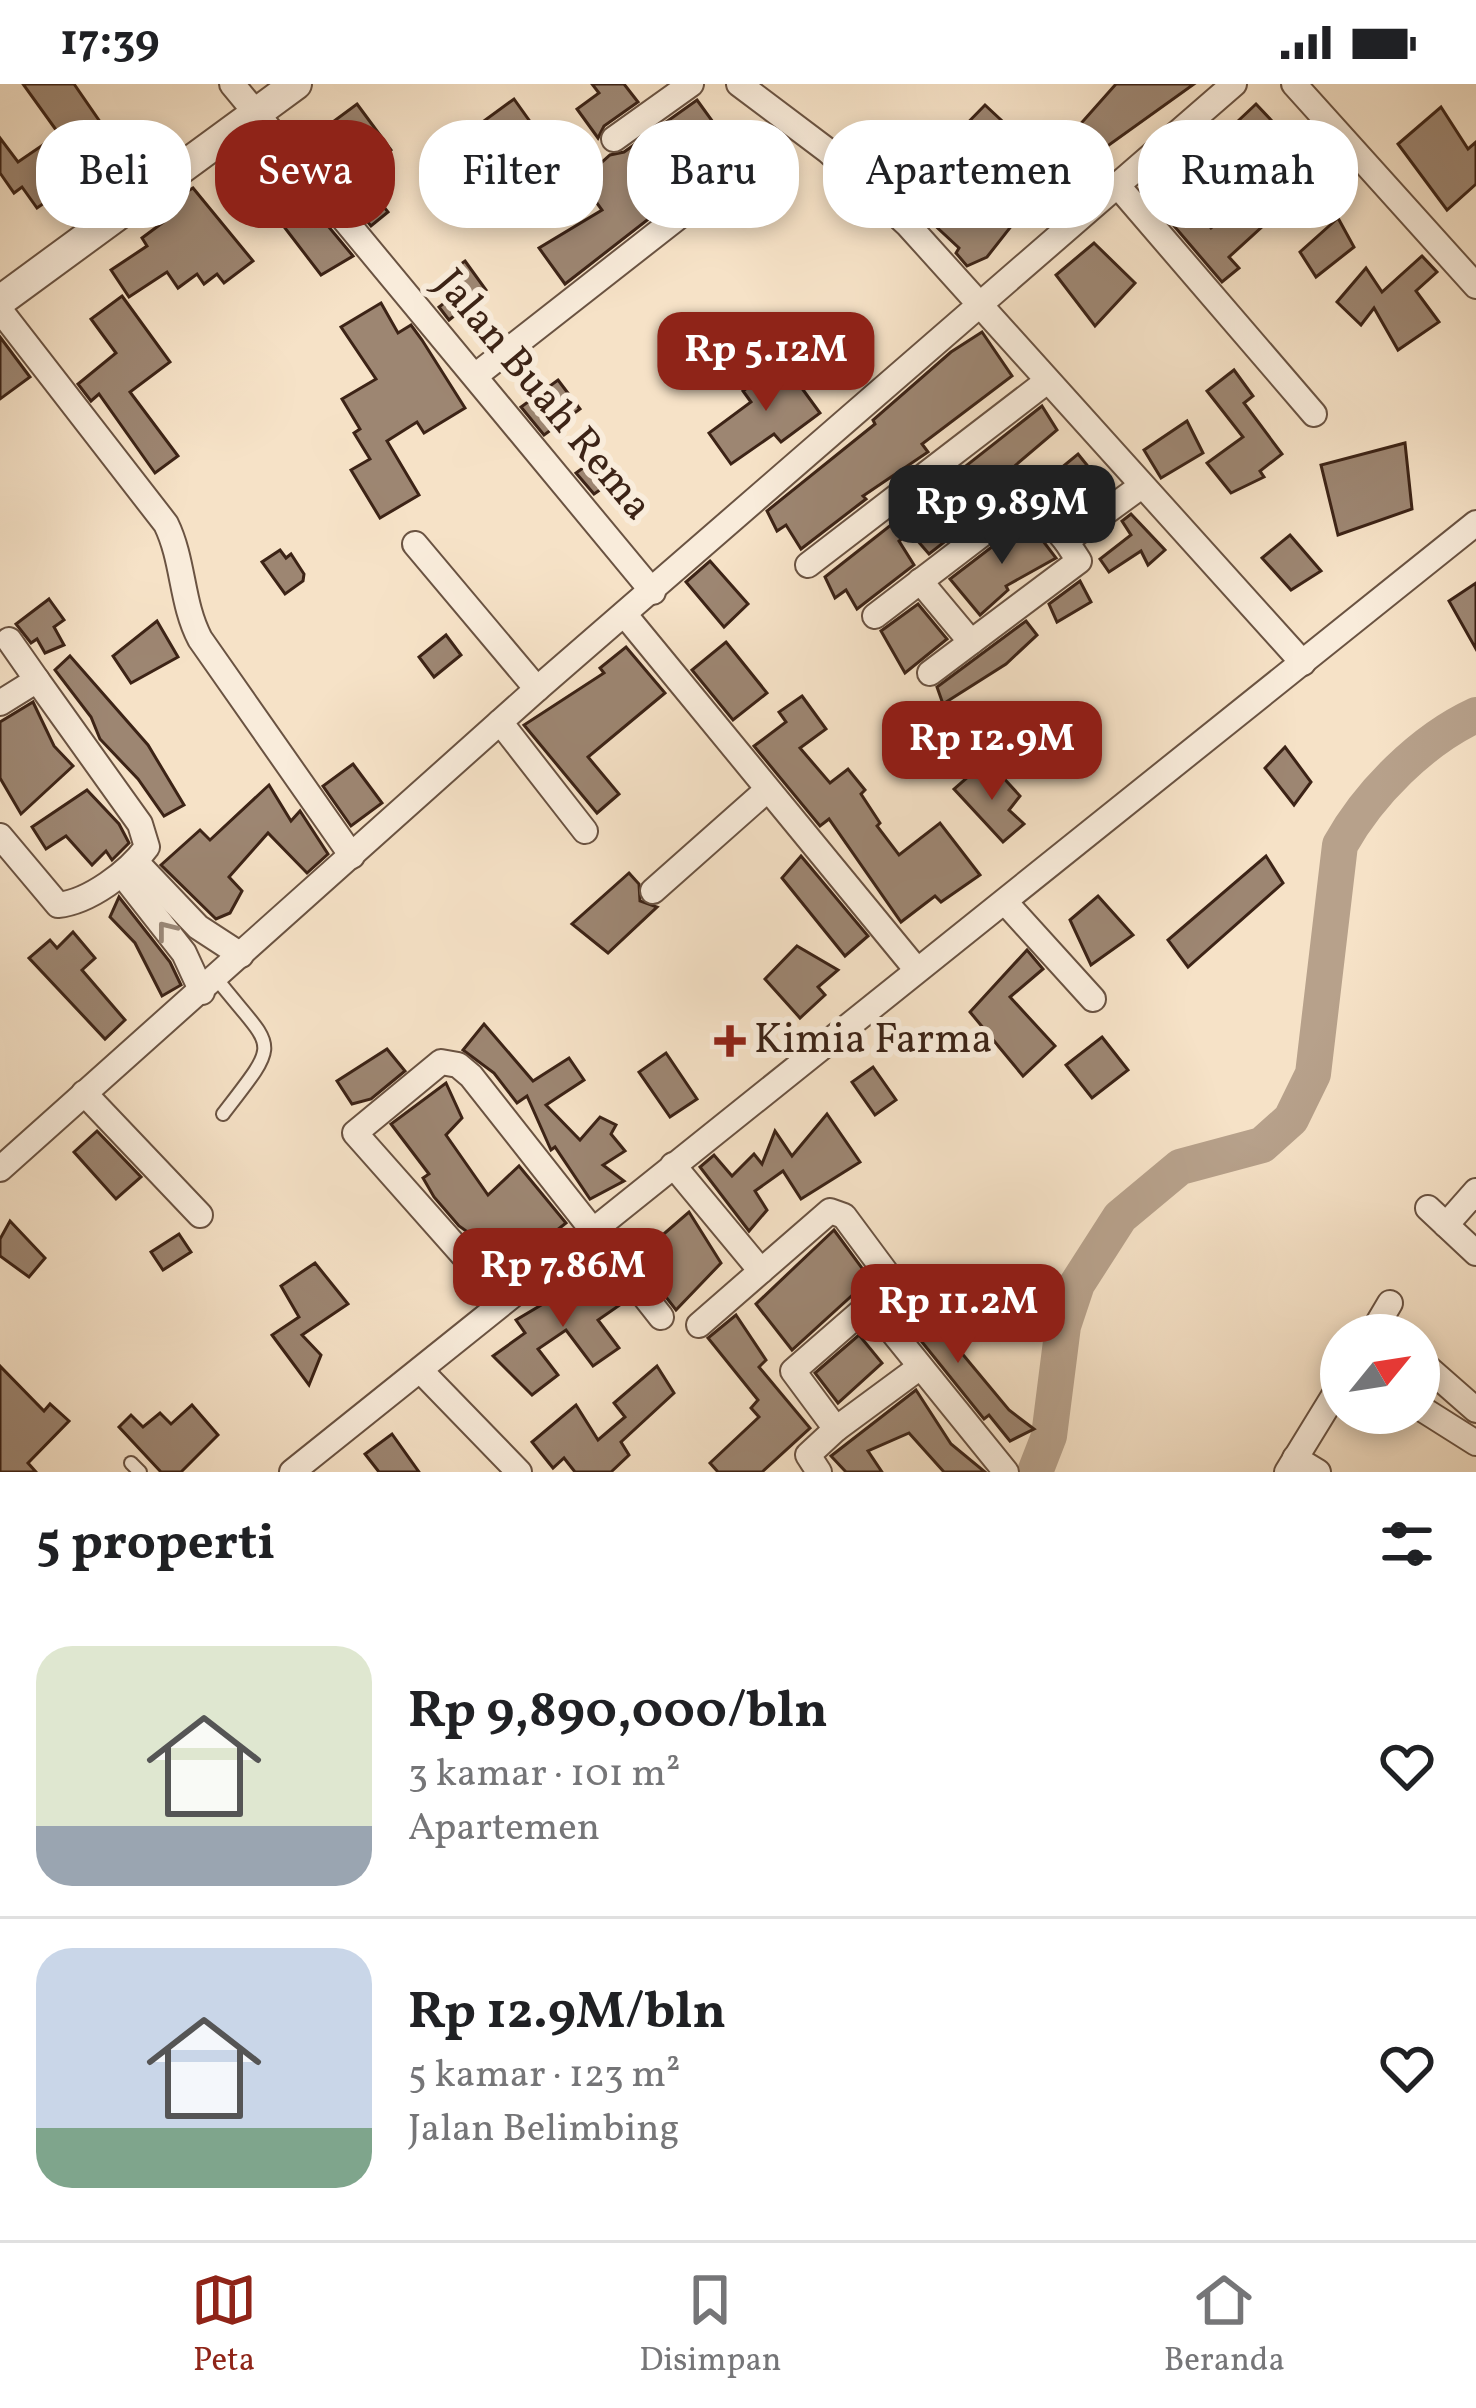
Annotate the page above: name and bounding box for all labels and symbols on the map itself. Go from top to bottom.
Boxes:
street label: Jalan Buah Rema [419,258,665,534]
pin: Rp 5.12M [642,312,890,414]
pin: Rp 9.89M [878,465,1126,567]
pin: Rp 12.9M [868,701,1116,803]
one-way arrow [159,921,181,943]
place label: Kimia Farma [754,1012,992,1071]
marker: Kimia Farma [717,1028,743,1054]
pin: Rp 7.86M [439,1228,687,1330]
pin: Rp 11.2M [834,1264,1082,1366]
north arrow [1320,1314,1440,1434]

